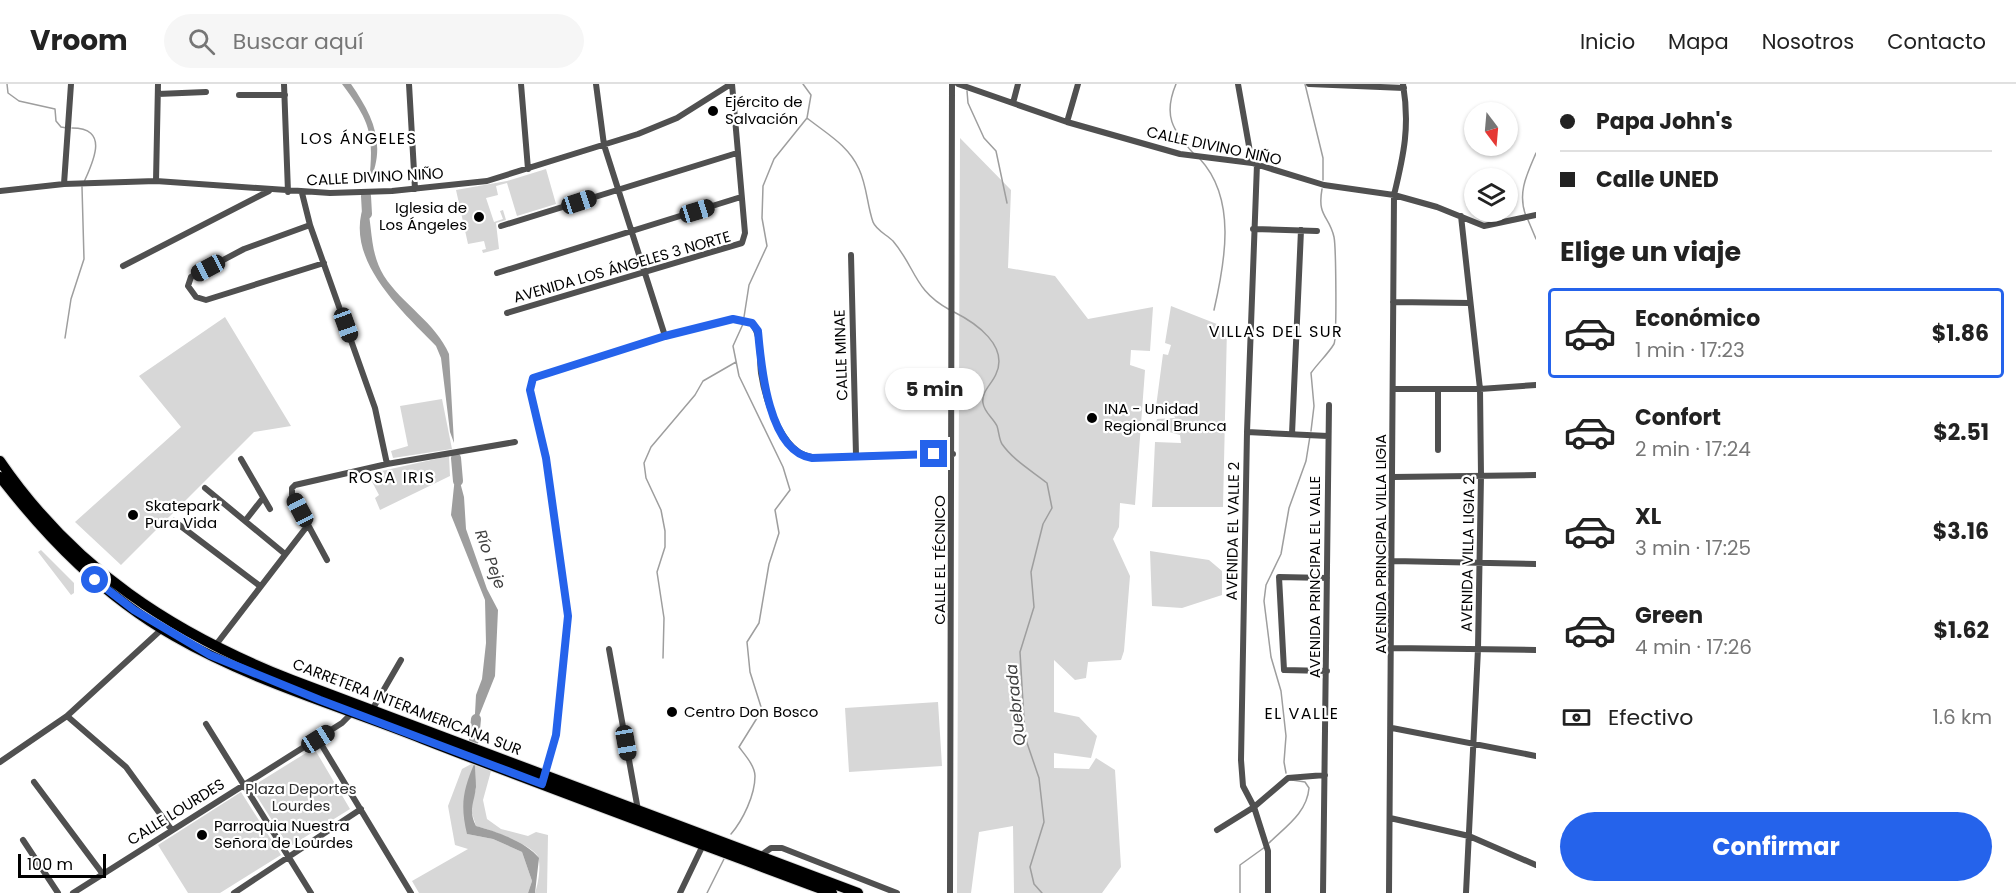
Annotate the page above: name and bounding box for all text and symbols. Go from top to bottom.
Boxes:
search box [164,14,584,68]
text: Vroom [30,21,128,60]
icon: search [185,25,218,58]
text: Buscar aquí [233,26,363,57]
text: Inicio [1580,27,1635,56]
text: Mapa [1668,27,1729,56]
text: Nosotros [1762,27,1854,56]
text: Contacto [1887,27,1986,56]
place label: Ejército de Salvación [725,91,803,129]
north arrow [1464,102,1518,156]
map controls [1464,102,1518,222]
marker: Ejército de Salvación [706,104,720,118]
text: Papa John's [1596,106,1733,137]
street label: CALLE DIVINO NIÑO [1145,121,1284,170]
district label: LOS ÁNGELES [301,127,417,150]
street label: CALLE DIVINO NIÑO [306,162,444,191]
text: Calle UNED [1596,164,1719,195]
button: layers [1464,168,1518,222]
car [559,188,599,216]
place label: Iglesia de Los Ángeles [379,197,467,235]
car [677,197,717,225]
marker: Iglesia de Los Ángeles [472,210,486,224]
street label: AVENIDA LOS ÁNGELES 3 NORTE [511,225,733,308]
text: Elige un viaje [1560,233,1741,270]
car [188,252,228,284]
text: Económico [1635,303,1760,334]
car [331,305,361,345]
icon: car [1563,306,1617,360]
street label: CALLE MINAE [828,309,853,401]
text: $1.86 [1932,318,1989,349]
district label: VILLAS DEL SUR [1209,320,1343,343]
text: 1 min · 17:23 [1635,336,1745,364]
callout: 5 min [884,367,984,409]
text: 5 min [906,375,963,403]
place label: INA - Unidad Regional Brunca [1104,398,1227,436]
text: Confort [1635,402,1721,433]
icon: car [1563,405,1617,459]
marker: INA - Unidad Regional Brunca [1085,411,1099,425]
text: $2.51 [1933,417,1989,448]
street label: AVENIDA PRINCIPAL VILLA LIGIA [1370,434,1391,654]
text: 2 min · 17:24 [1635,435,1751,463]
route end [920,440,947,467]
street label: AVENIDA EL VALLE 2 [1221,462,1244,600]
district label: ROSA IRIS [348,466,436,489]
street label: AVENIDA PRINCIPAL EL VALLE [1304,476,1325,678]
street label: AVENIDA VILLA LIGIA 2 [1456,476,1479,632]
car [284,490,316,530]
place label: Skatepark Pura Vida [145,495,220,533]
street label: CALLE EL TÉCNICO [929,495,950,625]
text: XL [1635,501,1661,532]
icon: car [1563,504,1617,558]
marker: Skatepark Pura Vida [126,508,140,522]
text: $3.16 [1933,516,1989,547]
water label: Río Peje [469,526,512,592]
text: 3 min · 17:25 [1635,534,1751,562]
route start [81,566,108,593]
text: Green [1635,600,1703,631]
icon: car [1563,603,1617,657]
text: $1.62 [1933,615,1989,646]
text: 4 min · 17:26 [1635,633,1752,661]
street label: CARRETERA INTERAMERICANA SUR [290,653,525,760]
water label: Quebrada [1000,663,1031,747]
place label: Centro Don Bosco [684,701,818,722]
icon: cash [1560,701,1593,734]
district label: EL VALLE [1264,702,1340,725]
text: Efectivo [1608,702,1693,733]
text: 1.6 km [1932,703,1992,731]
marker: Centro Don Bosco [665,705,679,719]
car [298,722,338,756]
car [614,724,638,762]
street label: CALLE LOURDES [123,773,228,850]
park label: Plaza Deportes Lourdes [245,778,357,816]
button: Confirmar [1560,812,1992,881]
place label: Parroquia Nuestra Señora de Lourdes [214,815,353,853]
marker: Parroquia Nuestra Señora de Lourdes [195,828,209,842]
scale bar [18,851,106,878]
text: 100 m [27,853,73,876]

